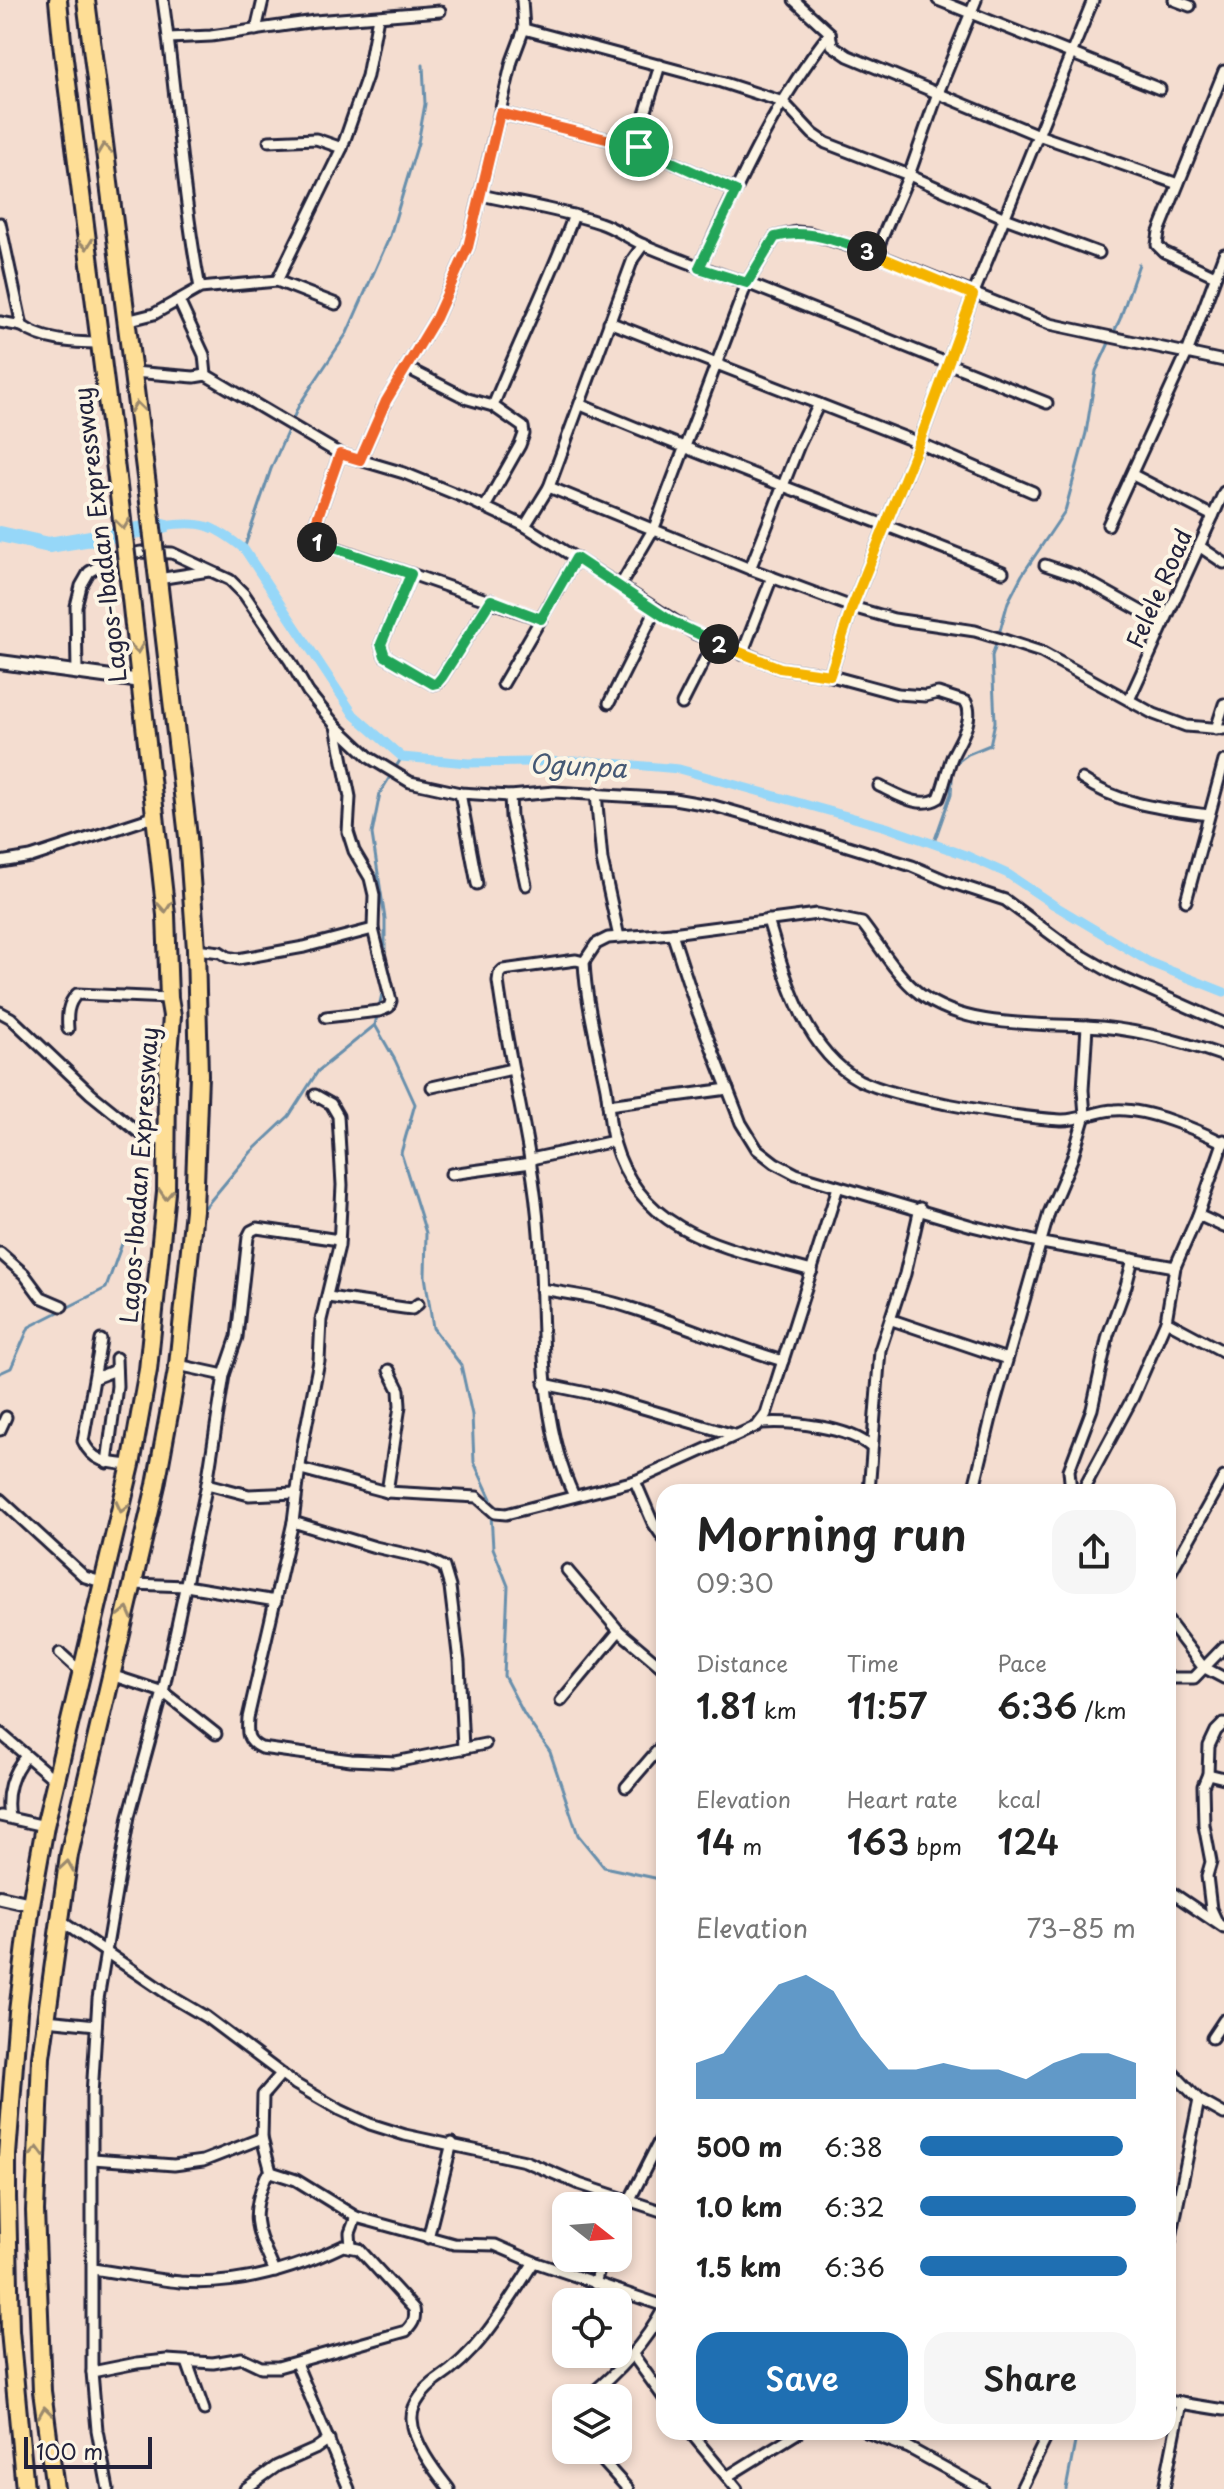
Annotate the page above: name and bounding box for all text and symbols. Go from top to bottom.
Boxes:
pin [605,113,673,181]
icon: arrive [617,125,661,169]
one-way arrow [95,142,112,155]
pin: 3 [847,231,887,271]
text: 3 [860,234,874,267]
one-way arrow [78,238,95,251]
street label: Lagos-Ibadan Expressway [63,385,135,685]
one-way arrow [129,400,146,414]
one-way arrow [114,518,131,531]
pin: 1 [297,522,337,562]
street label: Felele Road [1116,523,1200,653]
text: 1 [312,525,322,558]
pin: 2 [699,624,739,664]
text: 2 [711,627,727,660]
one-way arrow [128,641,145,655]
water label: Ogunpa [528,743,629,787]
one-way arrow [157,901,174,914]
street label: Lagos-Ibadan Expressway [110,1026,166,1324]
one-way arrow [157,1188,174,1201]
one-way arrow [114,1499,131,1513]
text: Morning run [696,1500,967,1566]
button: share [1052,1510,1136,1594]
text: 09:30 [696,1563,774,1602]
one-way arrow [117,1606,134,1620]
text: Distance [696,1646,788,1679]
text: Time [847,1646,899,1679]
text: Pace [997,1646,1047,1679]
text: 1.81 [696,1679,757,1731]
text: 11:57 [847,1679,927,1731]
text: 6:36 [997,1679,1077,1731]
text: km [757,1693,797,1726]
text: /km [1077,1693,1127,1726]
text: Elevation [696,1782,791,1815]
text: Heart rate [847,1782,958,1815]
text: kcal [997,1782,1041,1815]
text: 14 [696,1815,735,1867]
text: 163 [847,1815,909,1867]
text: 124 [997,1815,1059,1867]
text: m [735,1829,762,1862]
text: bpm [909,1829,962,1862]
one-way arrow [58,1859,75,1873]
text: Elevation [696,1908,808,1947]
text: 73–85 m [1026,1908,1136,1947]
text: 500 m [696,2127,782,2166]
text: 6:38 [824,2127,883,2166]
one-way arrow [29,2145,46,2158]
text: 1.0 km [696,2187,783,2226]
text: 6:32 [824,2187,885,2226]
north arrow [552,2192,632,2272]
map controls [552,2192,632,2464]
text: 1.5 km [696,2247,782,2286]
text: 6:36 [824,2247,885,2286]
button: locate [552,2288,632,2368]
button: Save [696,2332,908,2424]
button: Share [924,2332,1136,2424]
button: layers [552,2384,632,2464]
one-way arrow [37,2405,54,2419]
scale bar [24,2433,152,2469]
text: 100 m [36,2434,103,2467]

